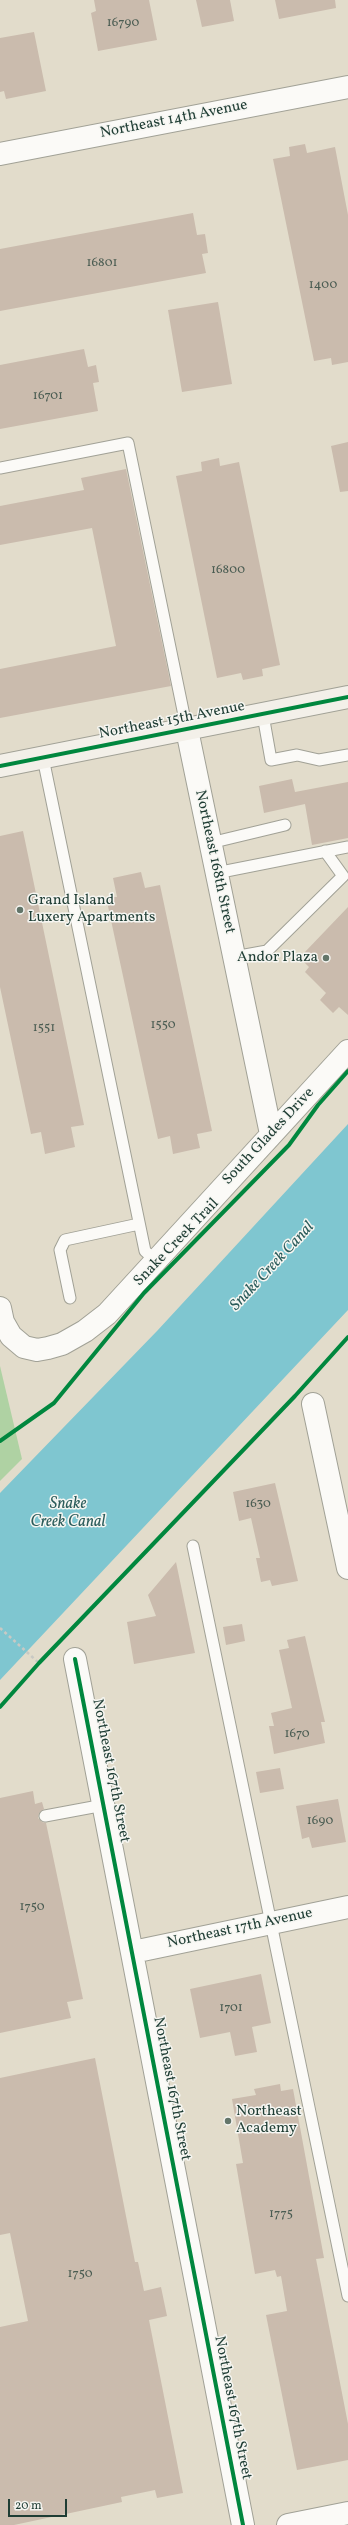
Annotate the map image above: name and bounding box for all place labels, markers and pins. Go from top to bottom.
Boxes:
place label: Grand Island Luxery Apartments [28,892,155,927]
marker: Grand Island Luxery Apartments [15,905,25,915]
place label: Andor Plaza [237,949,318,967]
marker: Andor Plaza [321,953,331,963]
place label: Northeast Academy [236,2103,302,2138]
marker: Northeast Academy [223,2116,233,2126]

